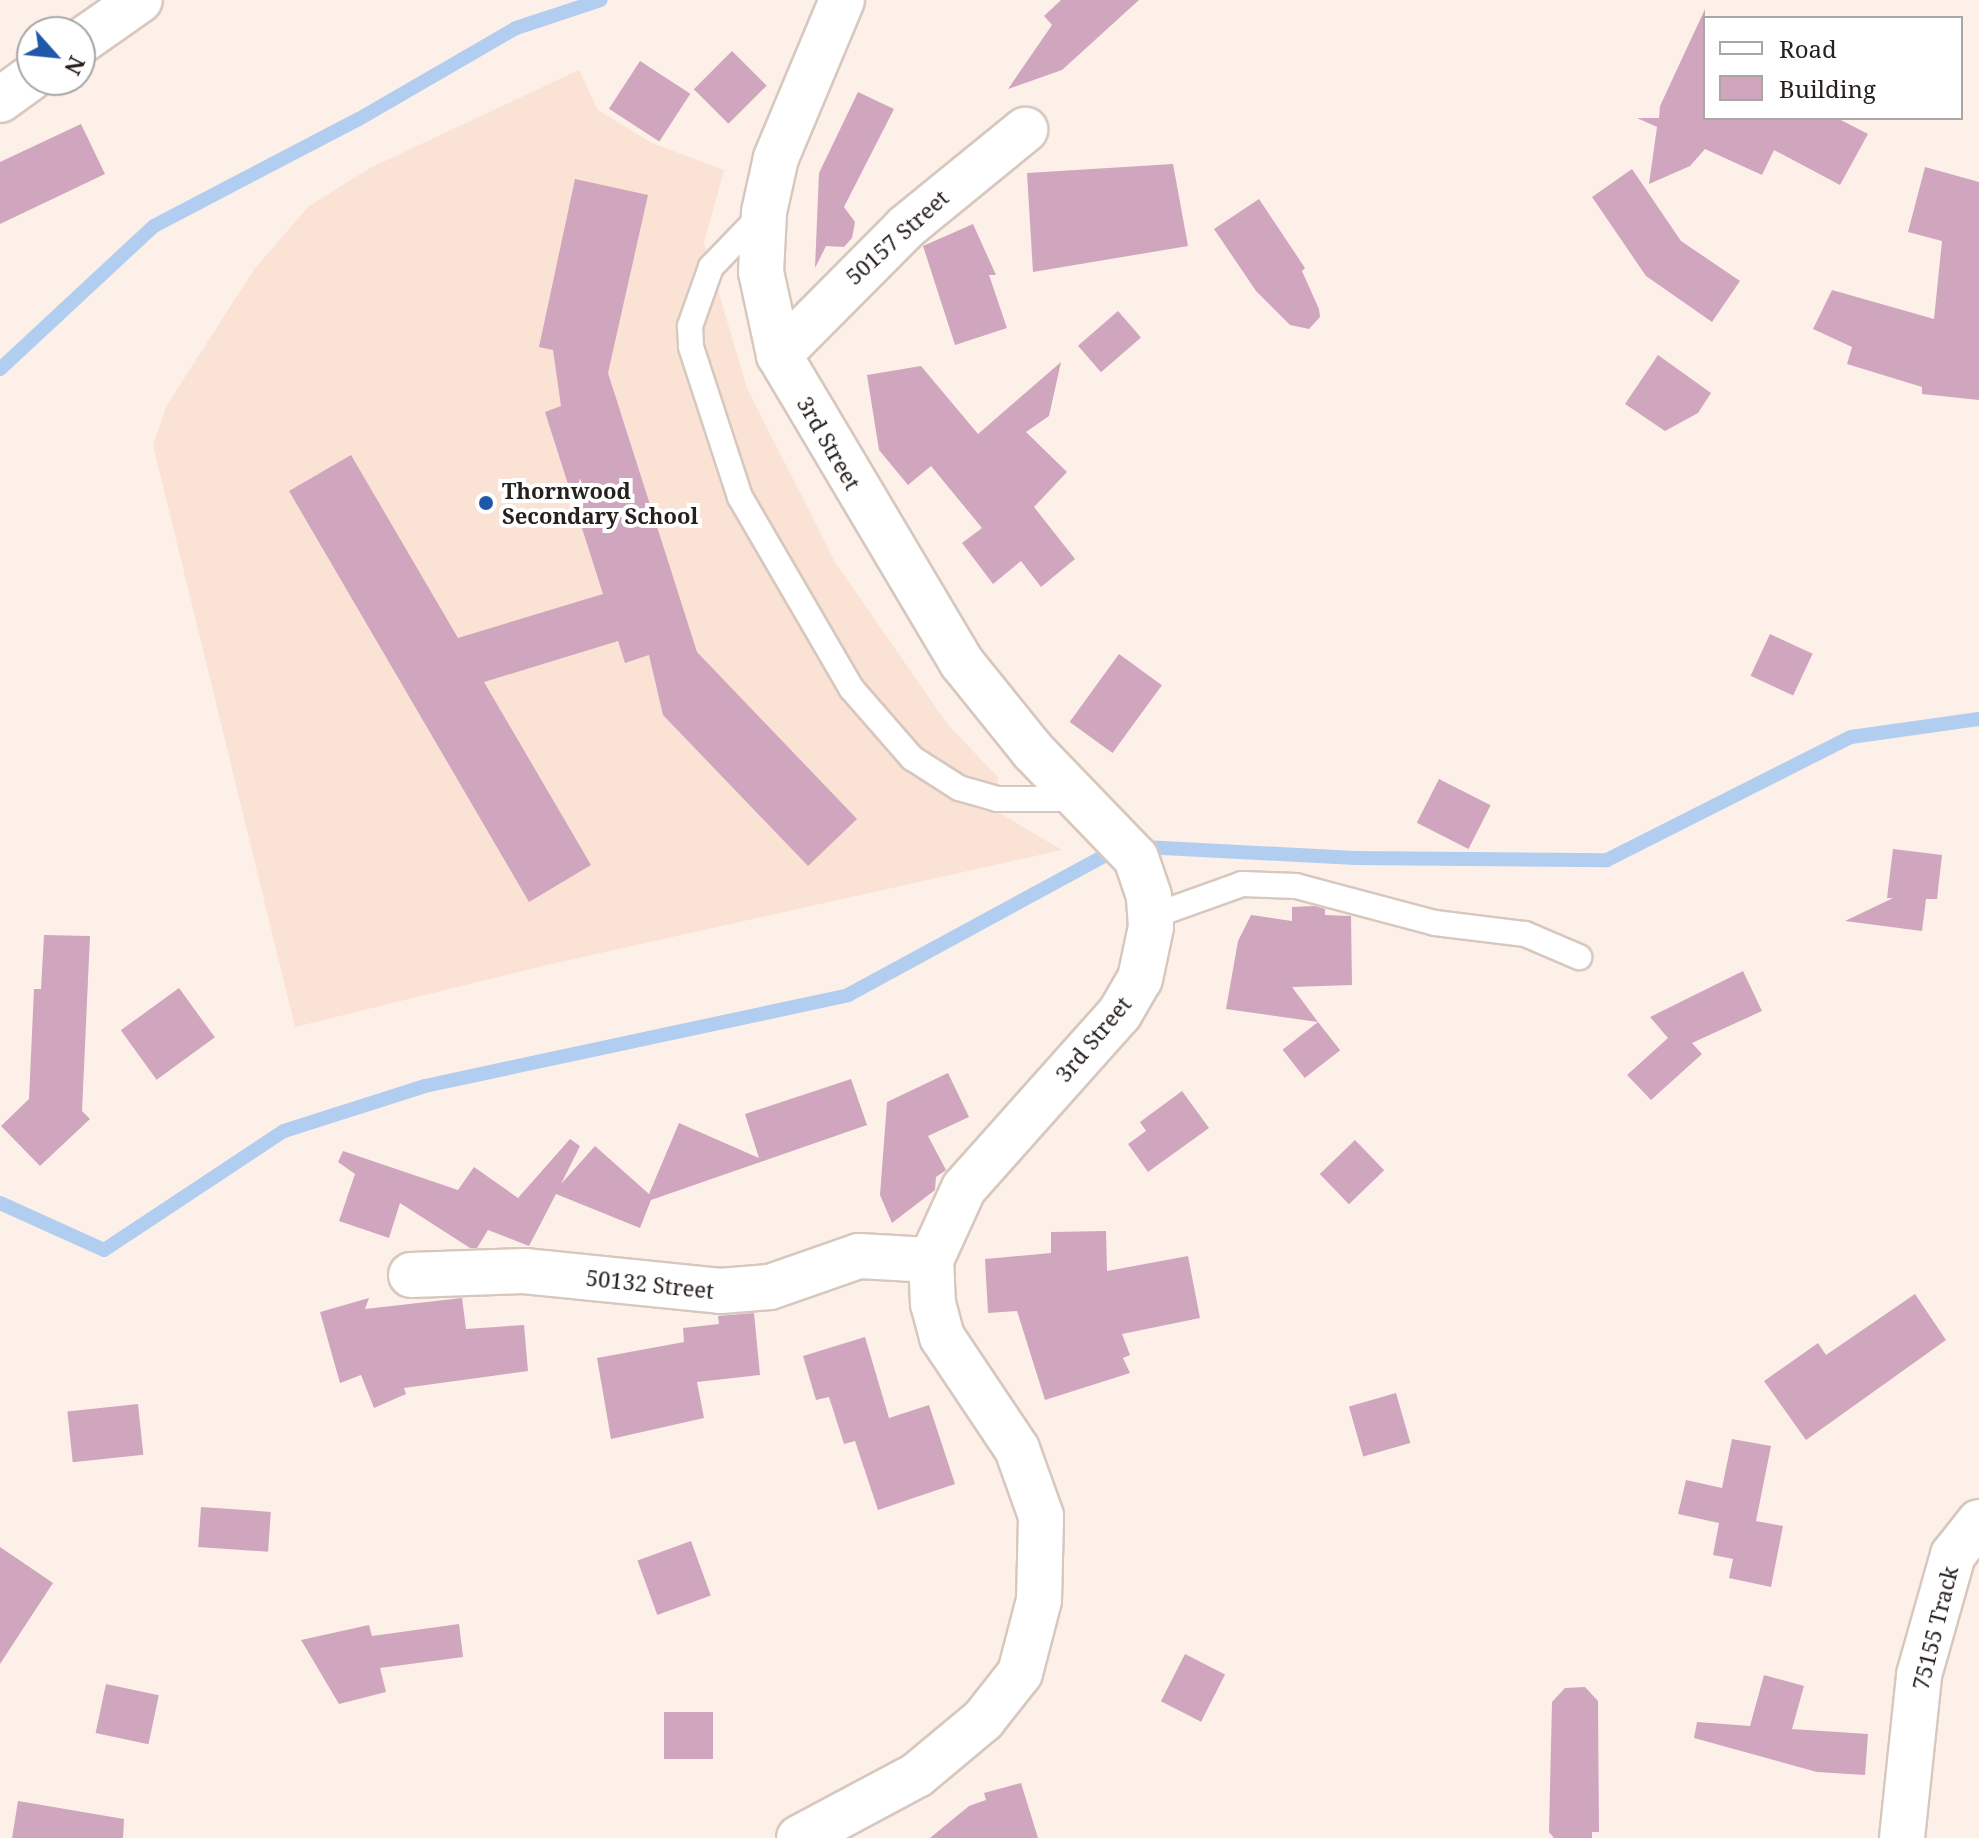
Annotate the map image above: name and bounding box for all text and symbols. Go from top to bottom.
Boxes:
north arrow [16,16,96,96]
legend [1703,16,1963,120]
text: Road [1779,32,1837,65]
text: N [58,51,93,81]
text: Building [1779,72,1876,105]
street label: 50157 Street [840,184,954,290]
street label: 3rd Street [792,392,866,494]
place label: Thornwood Secondary School [502,477,698,528]
marker: Thornwood Secondary School [477,494,495,512]
street label: 3rd Street [1050,991,1136,1087]
street label: 50132 Street [585,1264,715,1304]
street label: 75155 Track [1907,1563,1963,1693]

